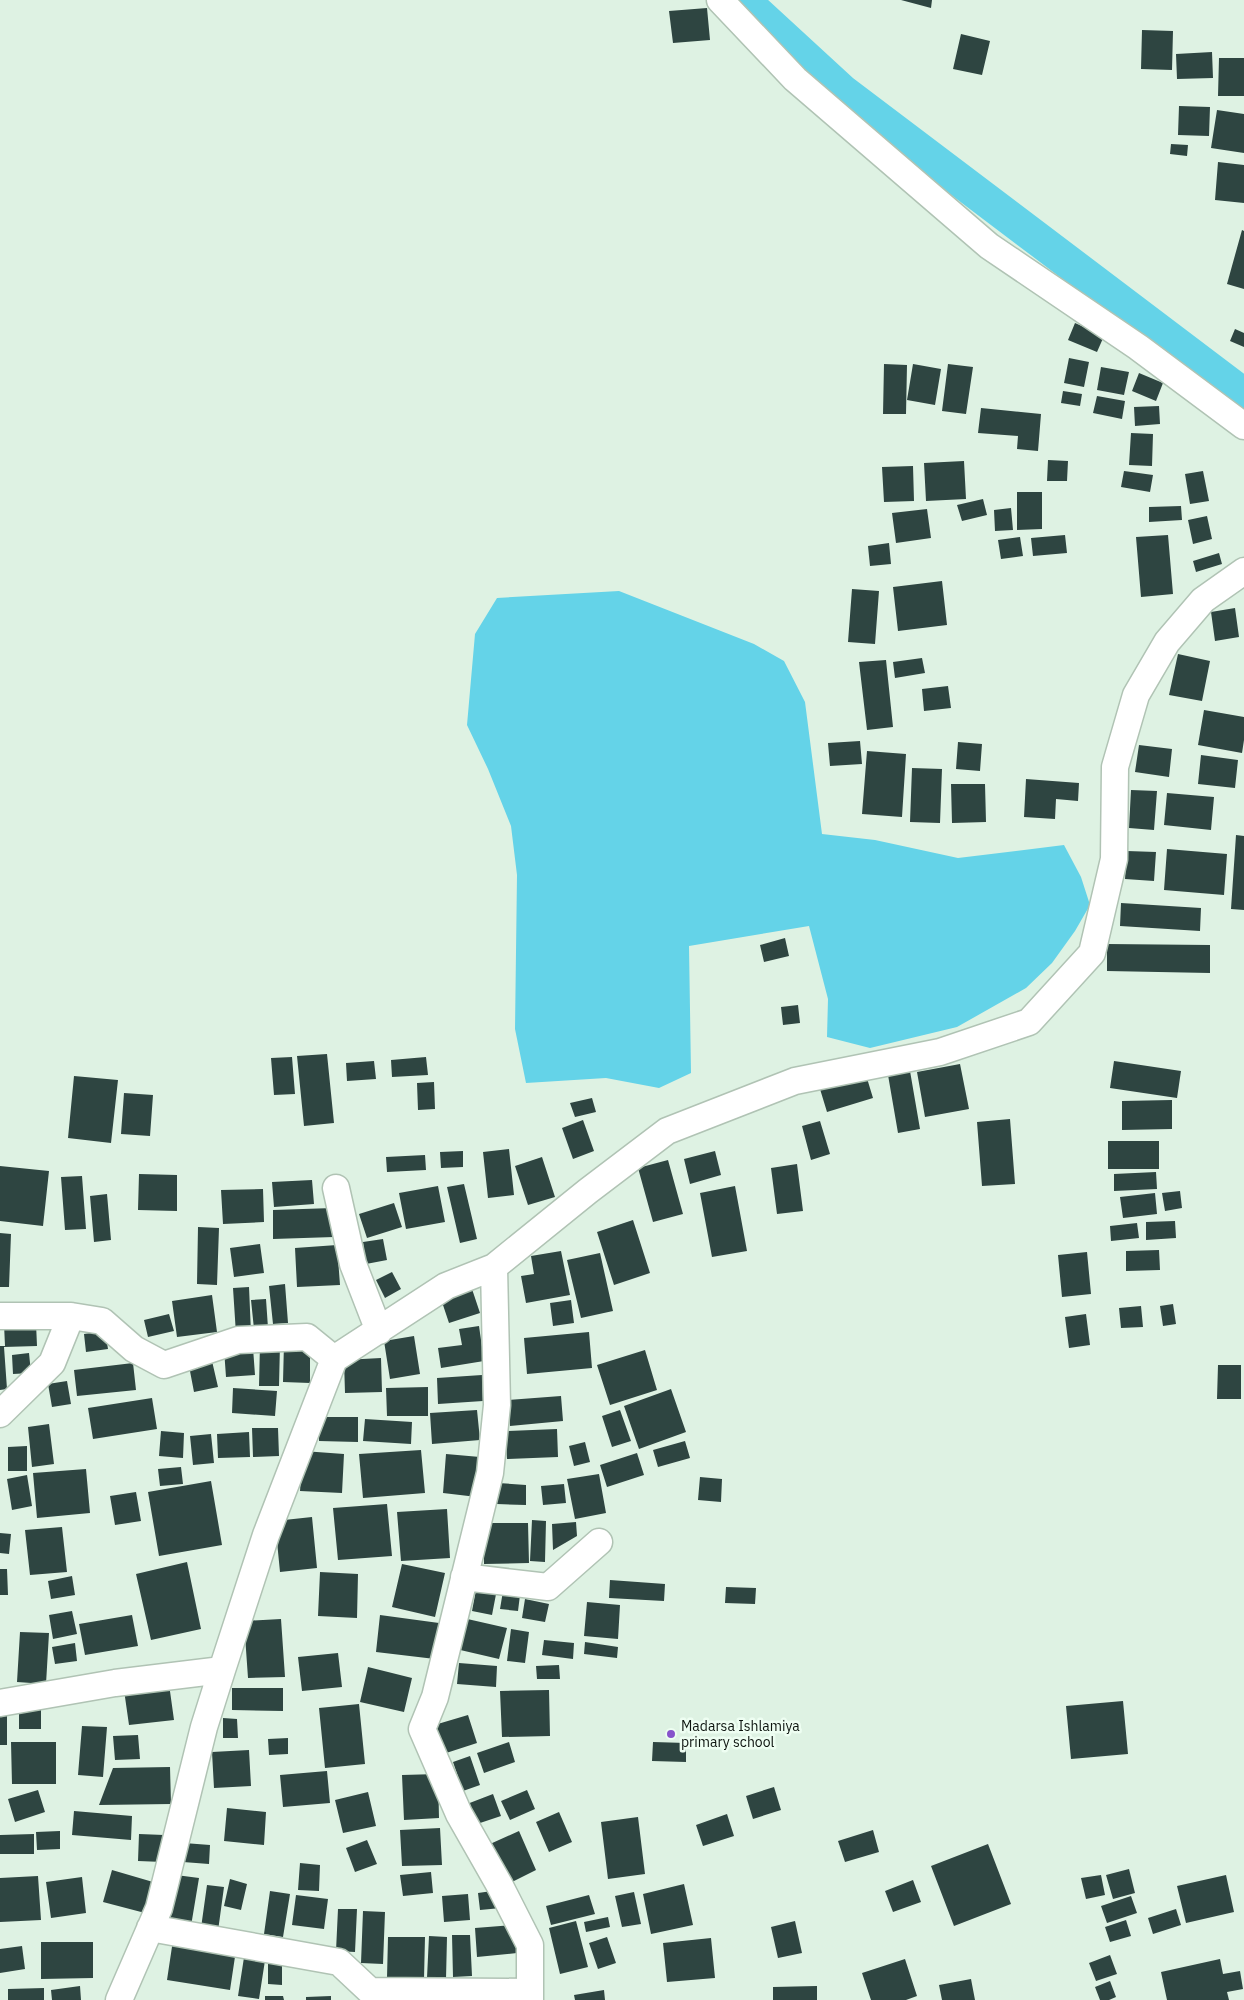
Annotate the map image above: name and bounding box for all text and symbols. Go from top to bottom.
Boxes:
place label: Madarsa Ishlamiya primary school [681,1717,800,1751]
marker: Madarsa Ishlamiya primary school [665,1728,677,1740]

